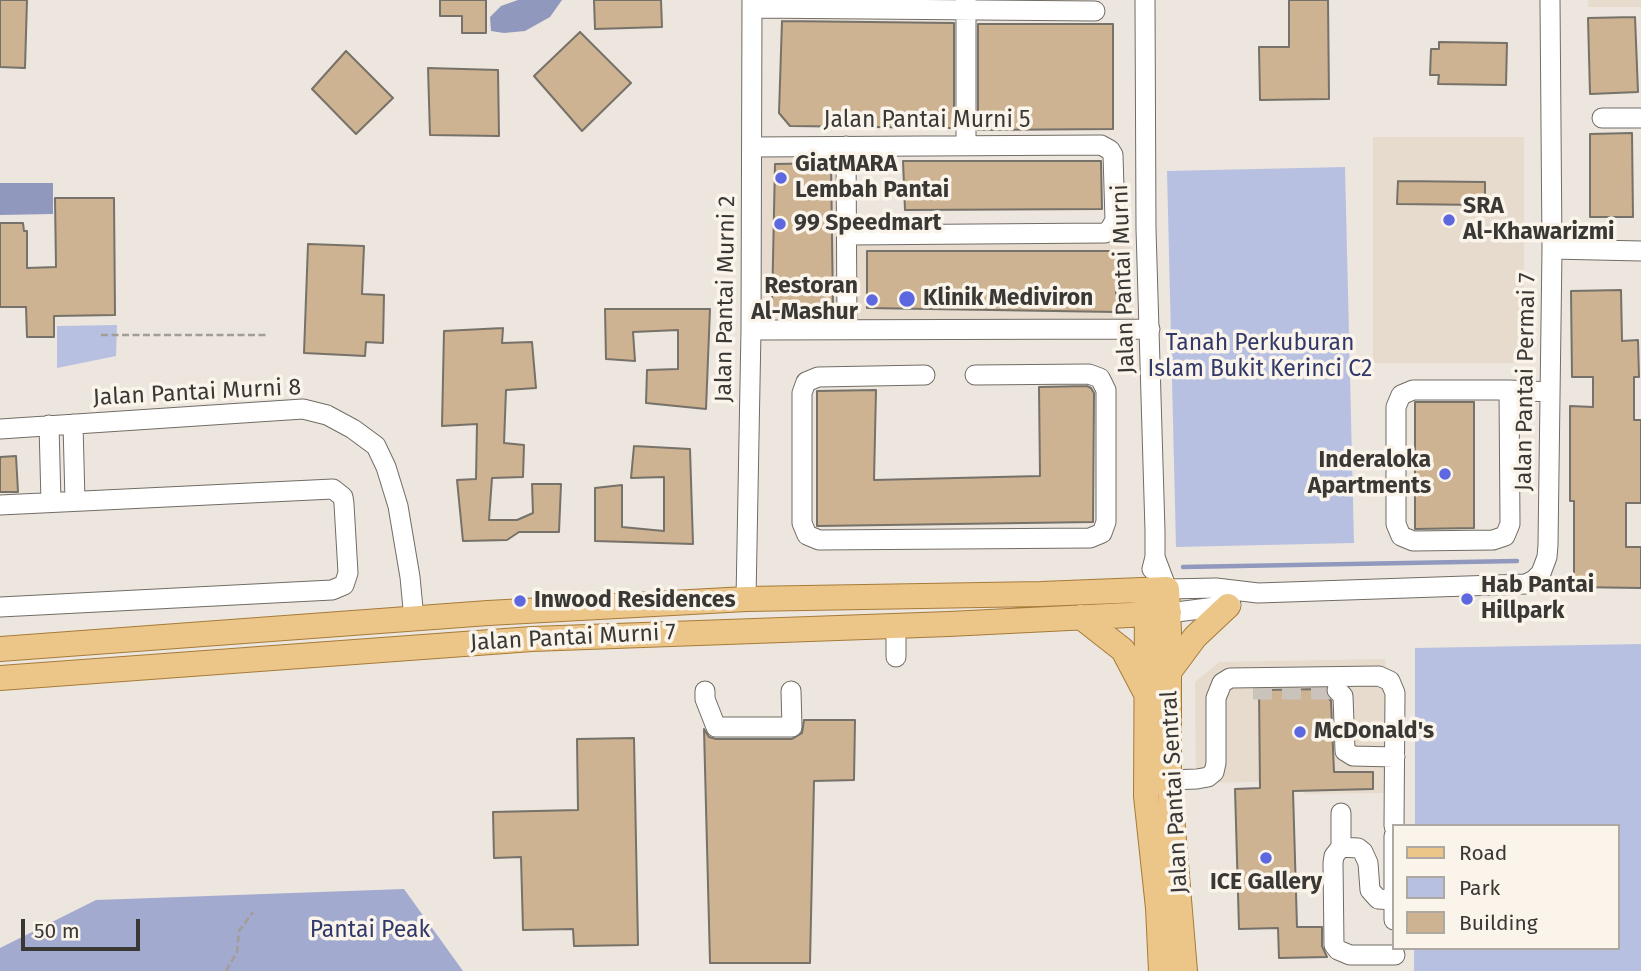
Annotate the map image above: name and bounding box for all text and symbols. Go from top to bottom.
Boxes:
street label: Jalan Pantai Murni 5 [823,107,1031,135]
place label: GiatMARA Lembah Pantai [795,151,949,205]
marker: GiatMARA Lembah Pantai [773,170,789,186]
street label: Jalan Pantai Murni [1107,184,1141,374]
place label: SRA Al-Khawarizmi [1463,193,1615,247]
street label: Jalan Pantai Murni 2 [710,195,742,403]
place label: 99 Speedmart [794,210,941,238]
marker: SRA Al-Khawarizmi [1441,212,1457,228]
marker: 99 Speedmart [772,216,788,232]
place label: Restoran Al-Mashur [751,273,858,327]
street label: Jalan Pantai Permai 7 [1510,273,1542,491]
place label: Klinik Mediviron [923,285,1093,313]
marker: Klinik Mediviron [897,289,917,309]
marker: Restoran Al-Mashur [864,292,880,308]
park label: Tanah Perkuburan Islam Bukit Kerinci C2 [1148,330,1372,384]
street label: Jalan Pantai Murni 8 [92,374,302,412]
place label: Inderaloka Apartments [1308,447,1431,501]
marker: Inderaloka Apartments [1437,466,1453,482]
place label: Hab Pantai Hillpark [1481,572,1594,626]
place label: Inwood Residences [534,587,736,615]
marker: Hab Pantai Hillpark [1459,591,1475,607]
marker: Inwood Residences [512,593,528,609]
street label: Jalan Pantai Murni 7 [470,619,676,657]
street label: Jalan Pantai Sentral [1156,690,1194,894]
place label: McDonald's [1314,718,1434,746]
marker: McDonald's [1292,724,1308,740]
legend [1392,824,1620,950]
text: Road [1459,840,1507,866]
marker: ICE Gallery [1258,850,1274,866]
place label: ICE Gallery [1210,869,1322,897]
text: Park [1459,875,1500,901]
scale bar [24,904,144,948]
text: Building [1459,910,1538,936]
park label: Pantai Peak [310,917,430,945]
text: 50 m [34,918,80,944]

